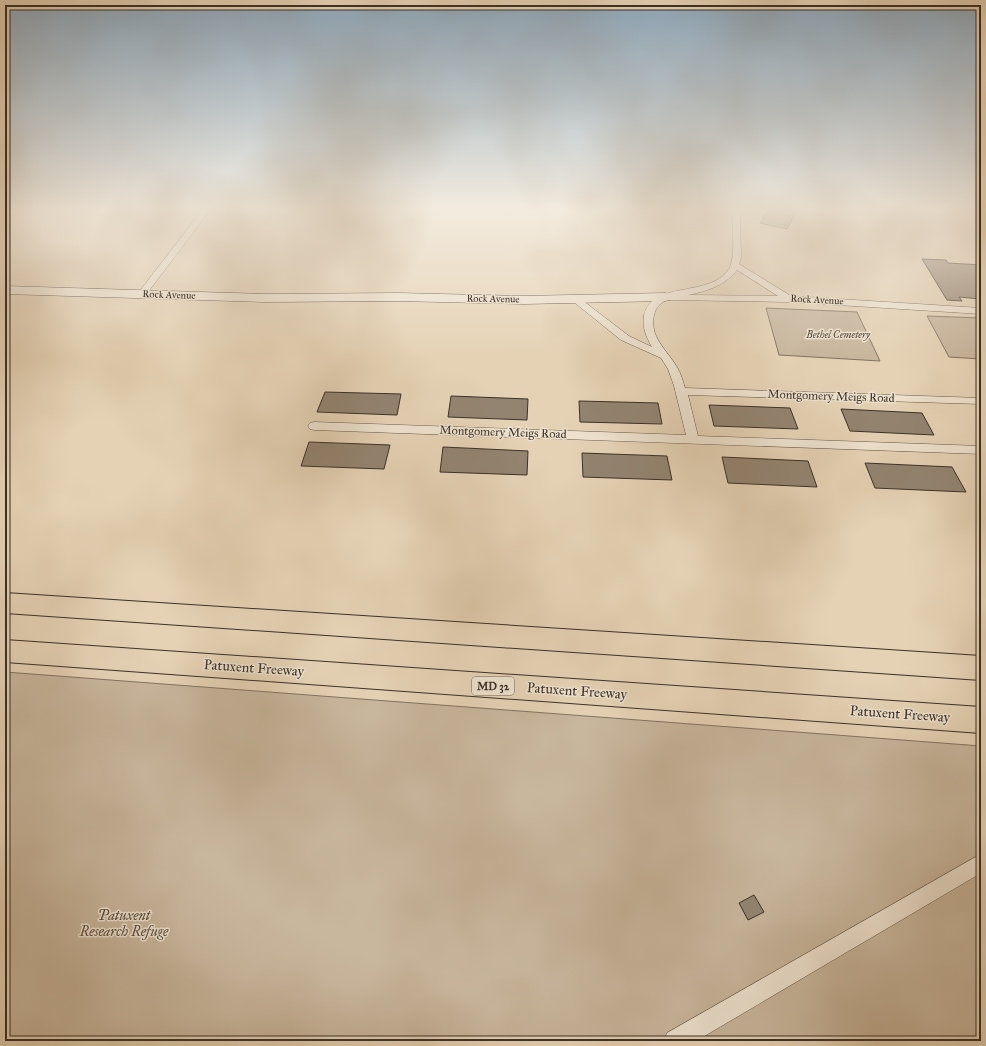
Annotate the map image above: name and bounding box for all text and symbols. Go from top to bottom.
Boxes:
street label: Rock Avenue [142,288,196,302]
street label: Rock Avenue [466,293,520,305]
street label: Rock Avenue [790,293,844,307]
park label: Bethel Cemetery [805,329,871,341]
street label: Montgomery Meigs Road [767,387,895,406]
street label: Montgomery Meigs Road [439,423,567,442]
street label: Patuxent Freeway [203,656,305,680]
road number: MD 32 [472,677,514,695]
street label: Patuxent Freeway [526,679,628,703]
street label: Patuxent Freeway [849,702,951,726]
park label: Patuxent Research Refuge [79,907,169,940]

